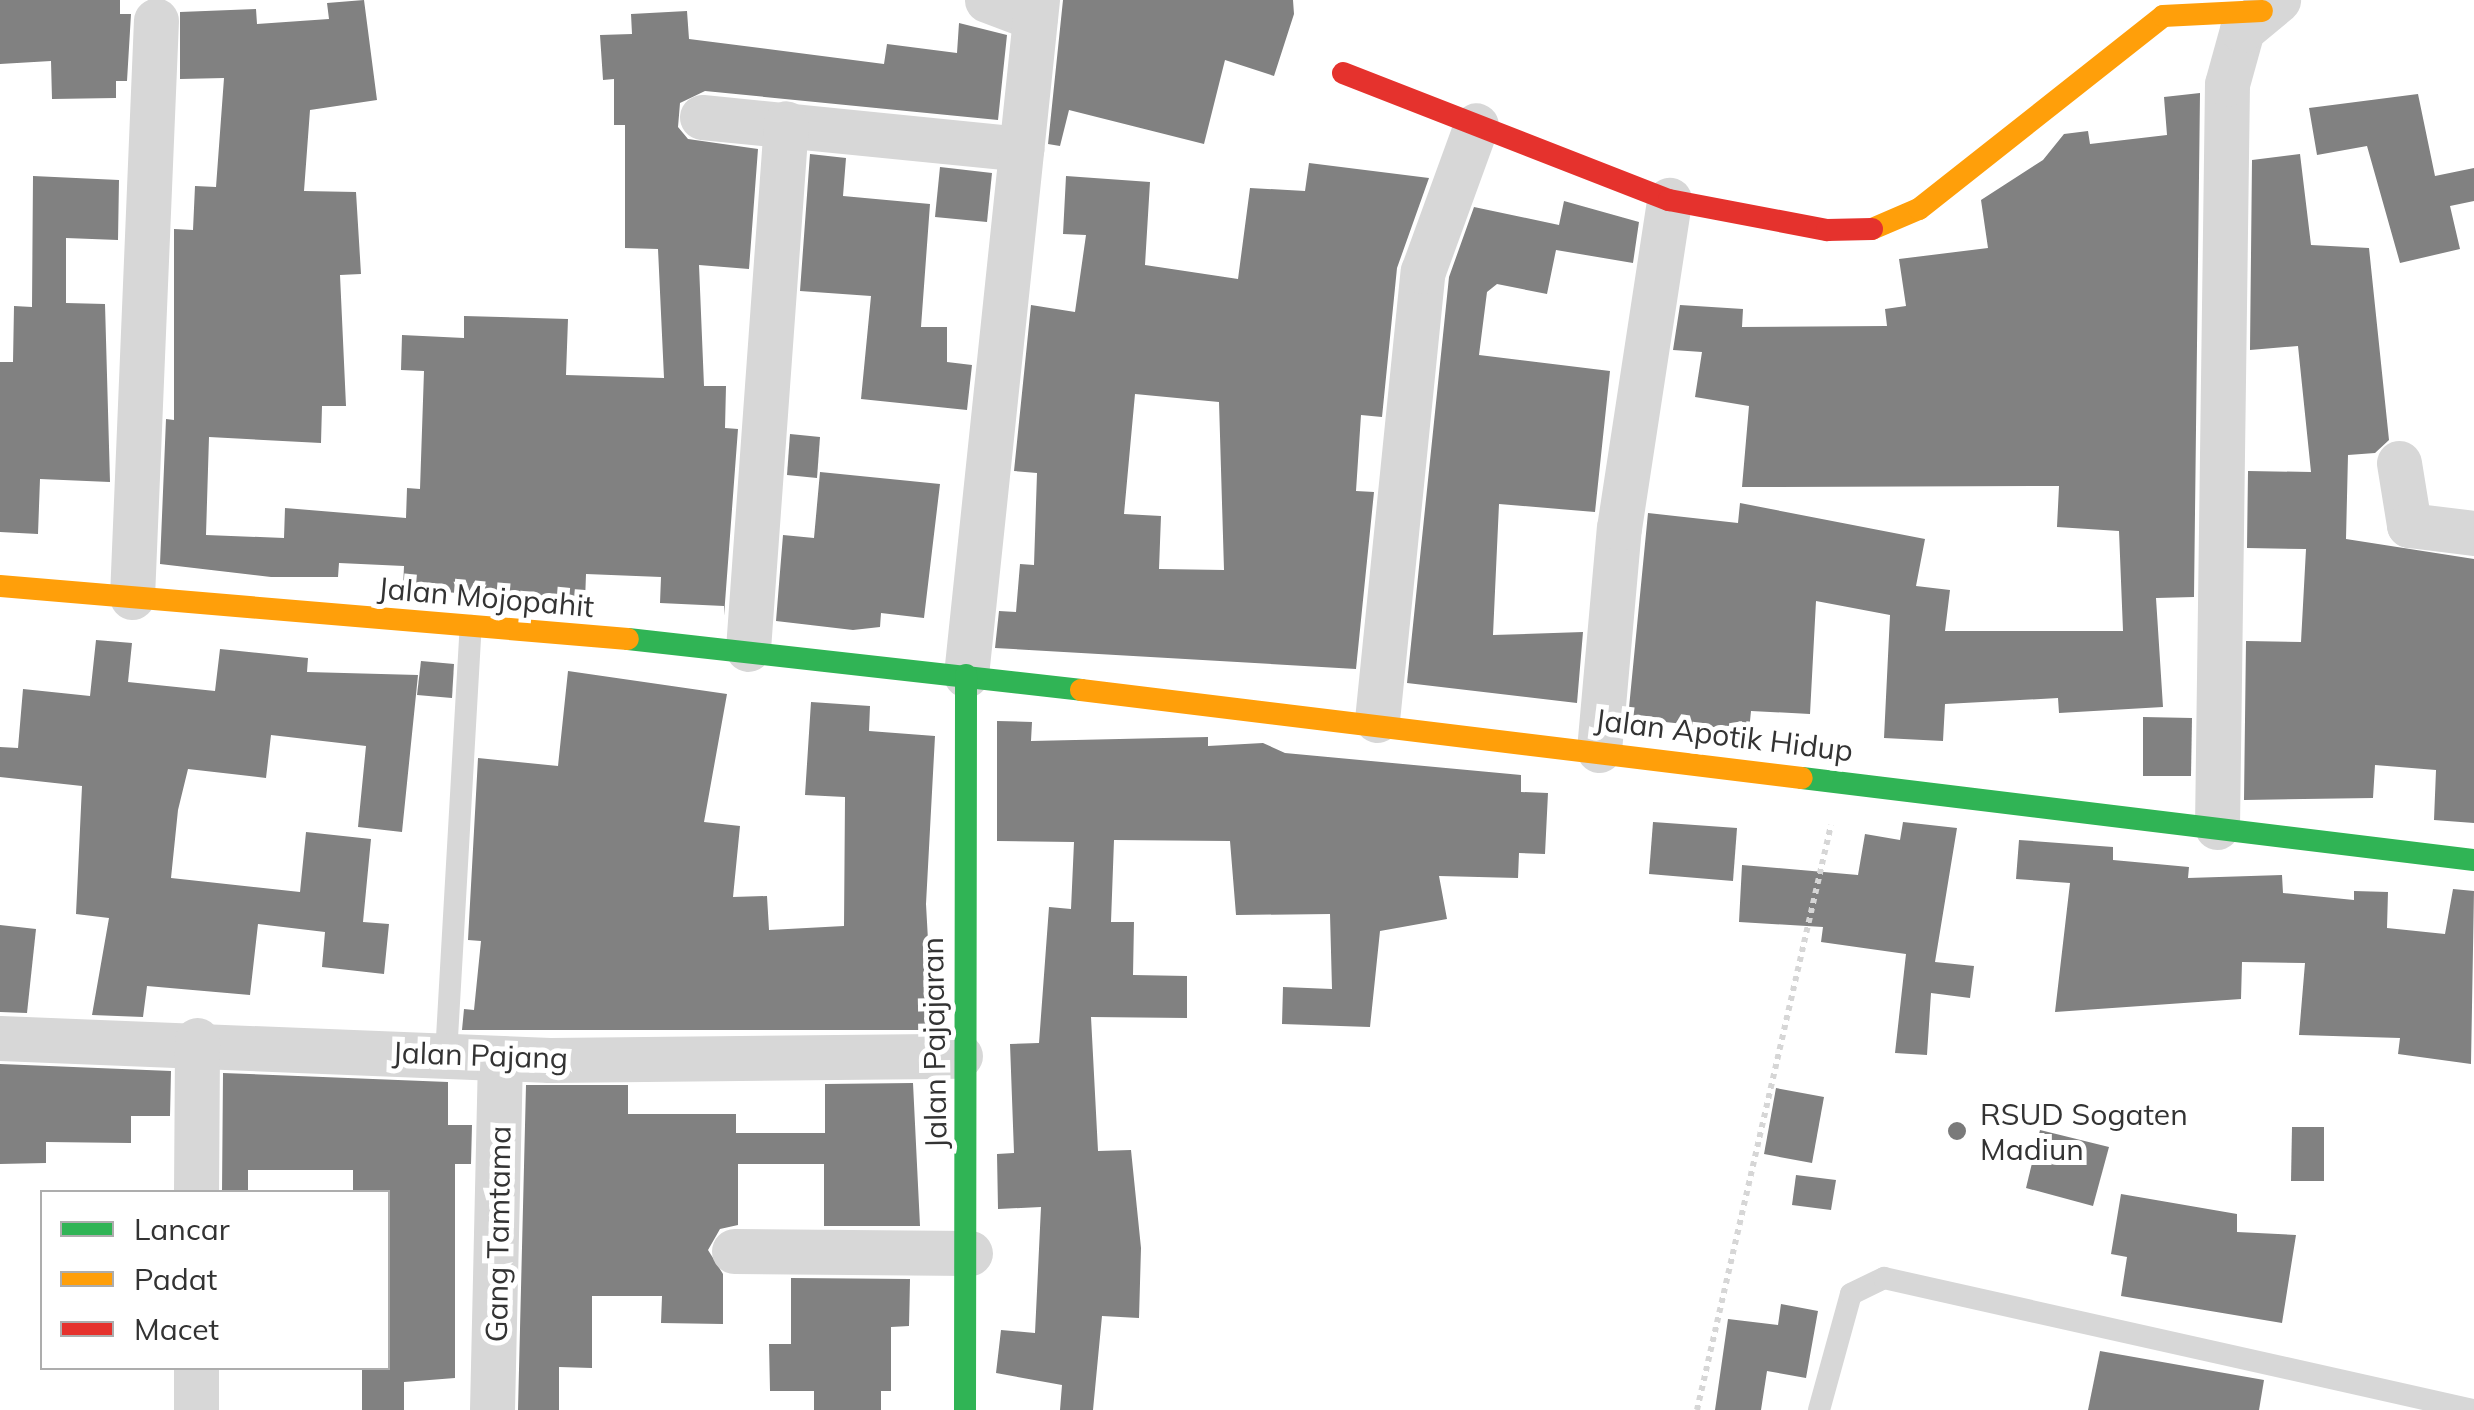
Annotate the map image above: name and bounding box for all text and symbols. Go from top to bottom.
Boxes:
street label: Jalan Mojopahit [376,570,596,624]
street label: Jalan Apotik Hidup [1593,701,1855,769]
street label: Jalan Pajajaran [914,937,954,1149]
street label: Jalan Pajang [391,1034,569,1076]
place label: RSUD Sogaten Madiun [1980,1096,2188,1166]
marker: RSUD Sogaten Madiun [1944,1118,1970,1144]
street label: Gang Tamtama [478,1125,518,1343]
legend [40,1190,390,1370]
text: Lancar [134,1210,230,1248]
text: Padat [134,1260,217,1298]
text: Macet [134,1310,219,1348]

